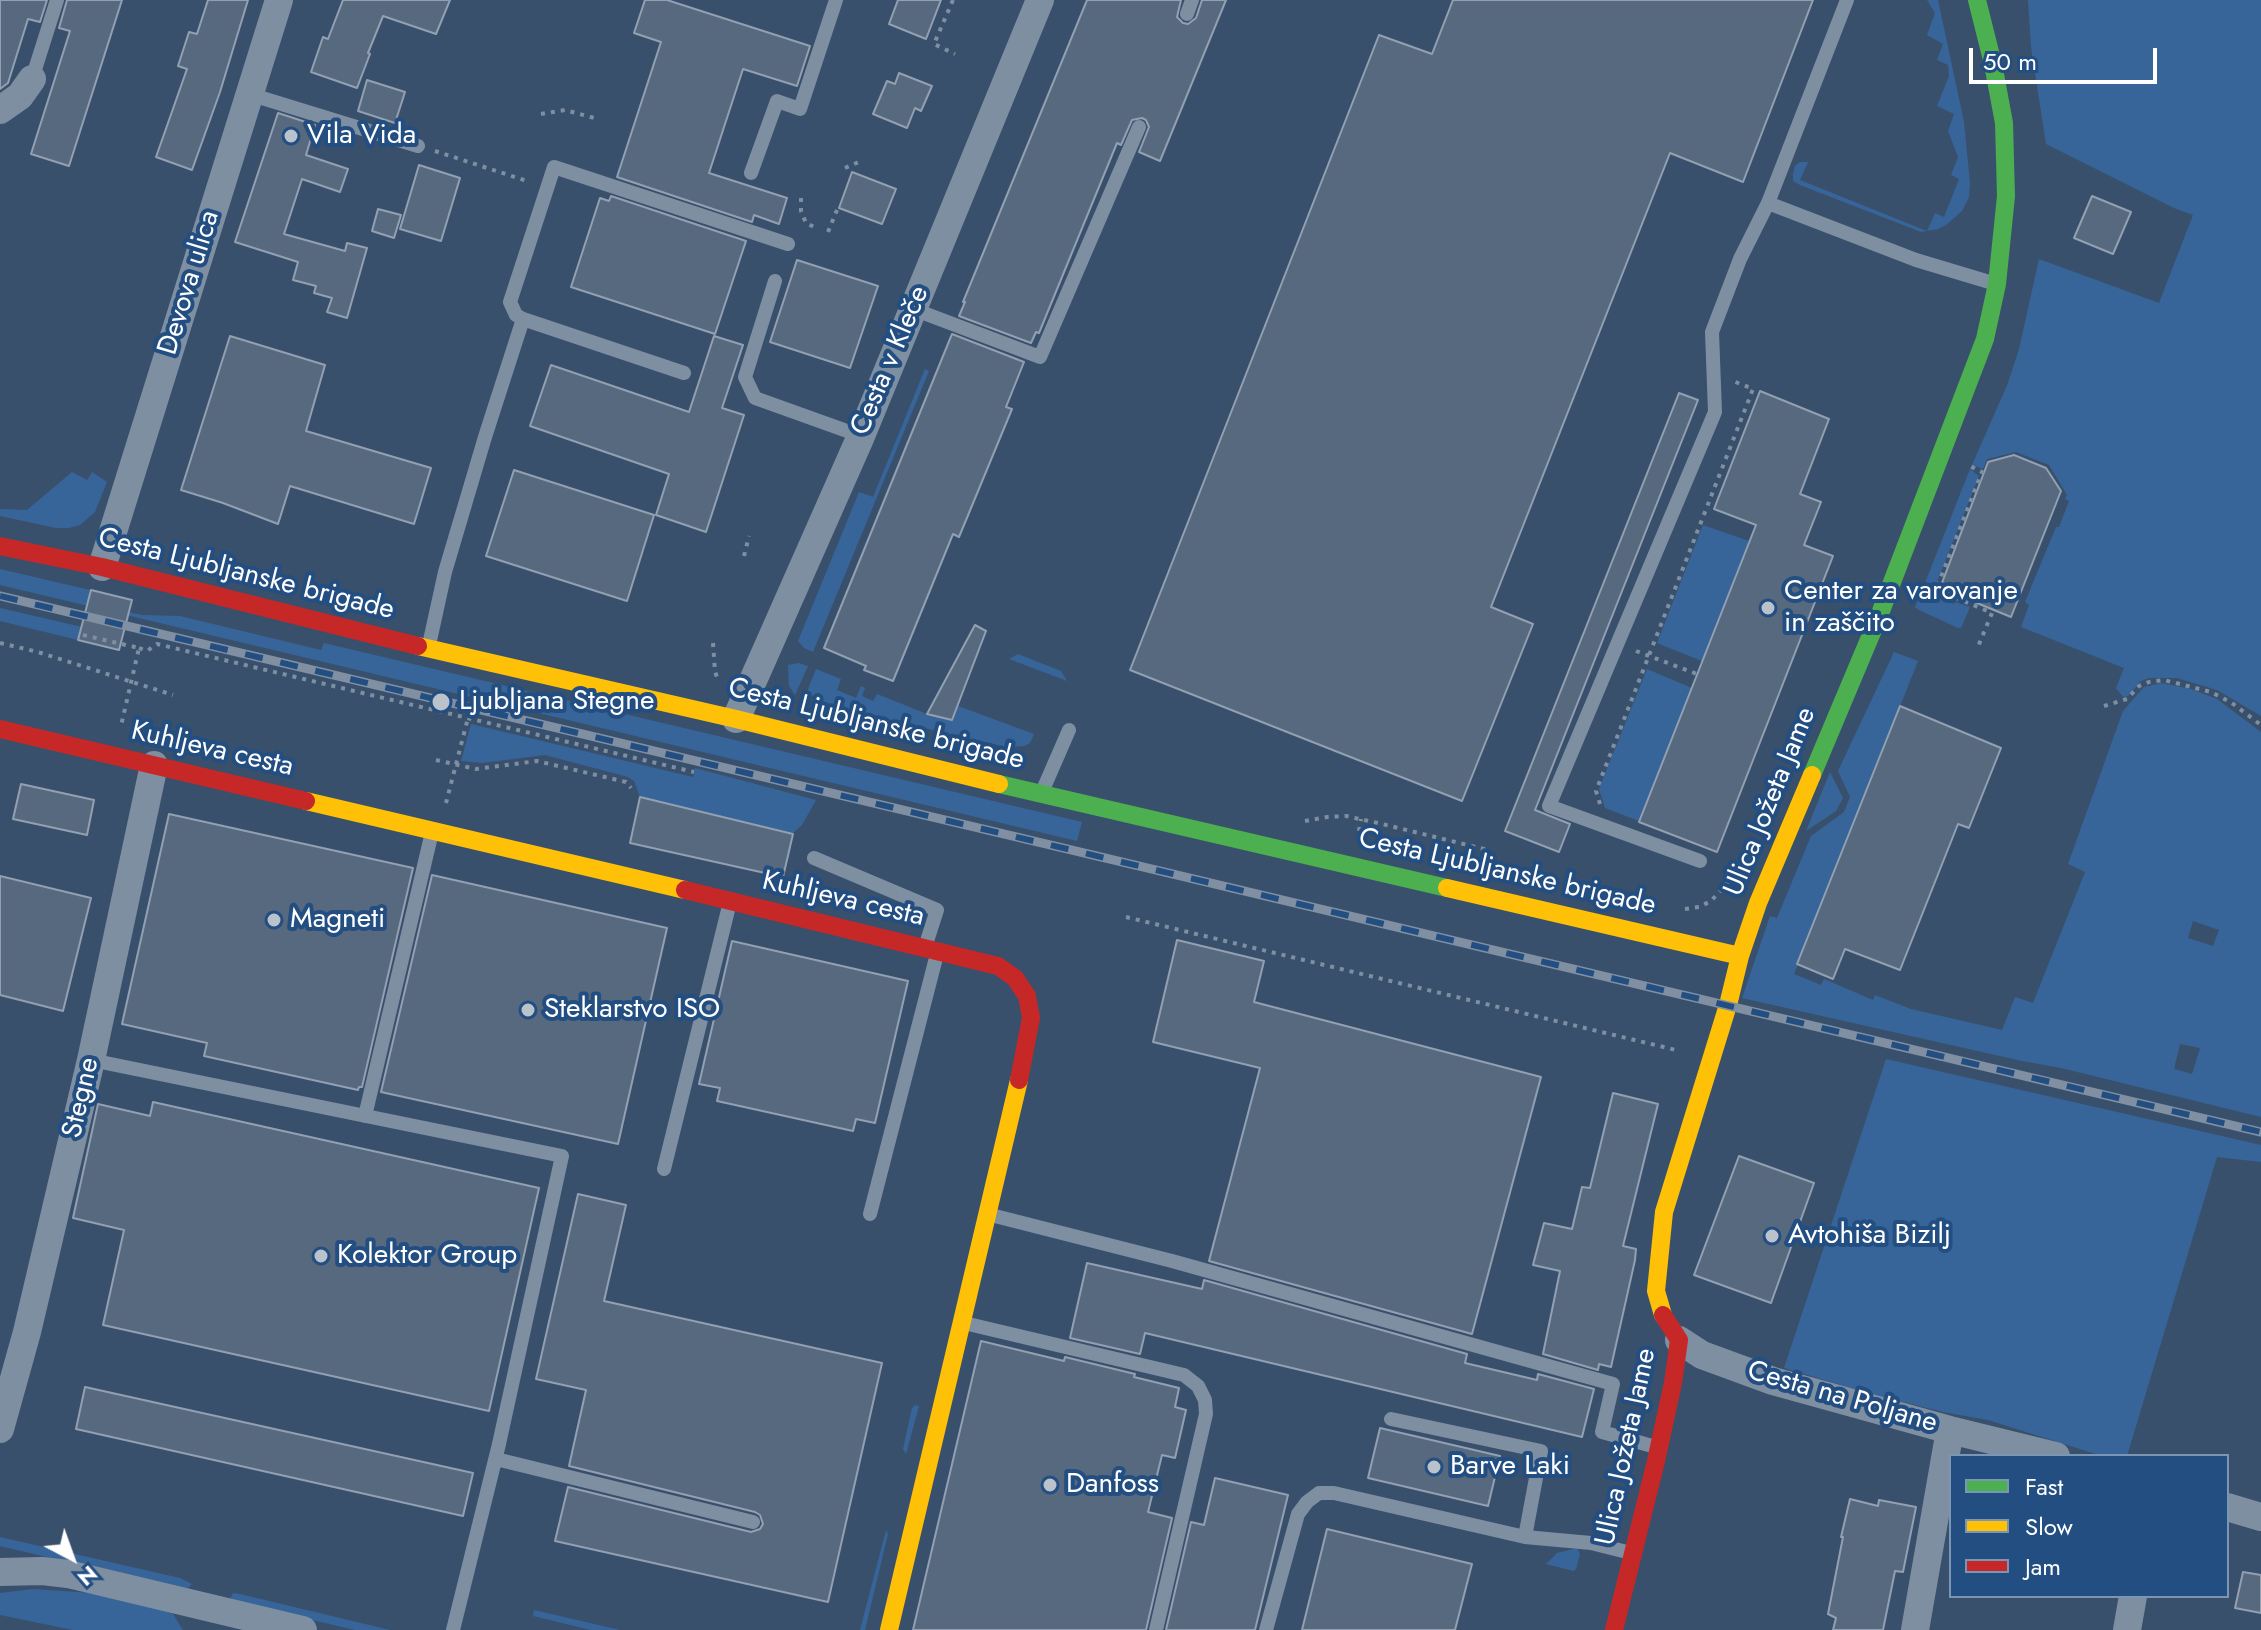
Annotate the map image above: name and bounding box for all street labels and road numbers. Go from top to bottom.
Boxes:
street label: Devova ulica [152,207,228,359]
street label: Cesta v Kleče [845,281,937,441]
street label: Cesta Ljubljanske brigade [94,522,398,628]
street label: Cesta Ljubljanske brigade [724,672,1028,778]
street label: Ulica Jožeta Jame [1718,703,1824,901]
street label: Kuhljeva cesta [128,715,296,785]
street label: Cesta Ljubljanske brigade [1355,822,1659,924]
street label: Kuhljeva cesta [759,865,927,935]
street label: Stegne [56,1054,108,1142]
street label: Ulica Jožeta Jame [1590,1345,1664,1549]
street label: Cesta na Poljane [1743,1355,1941,1441]

